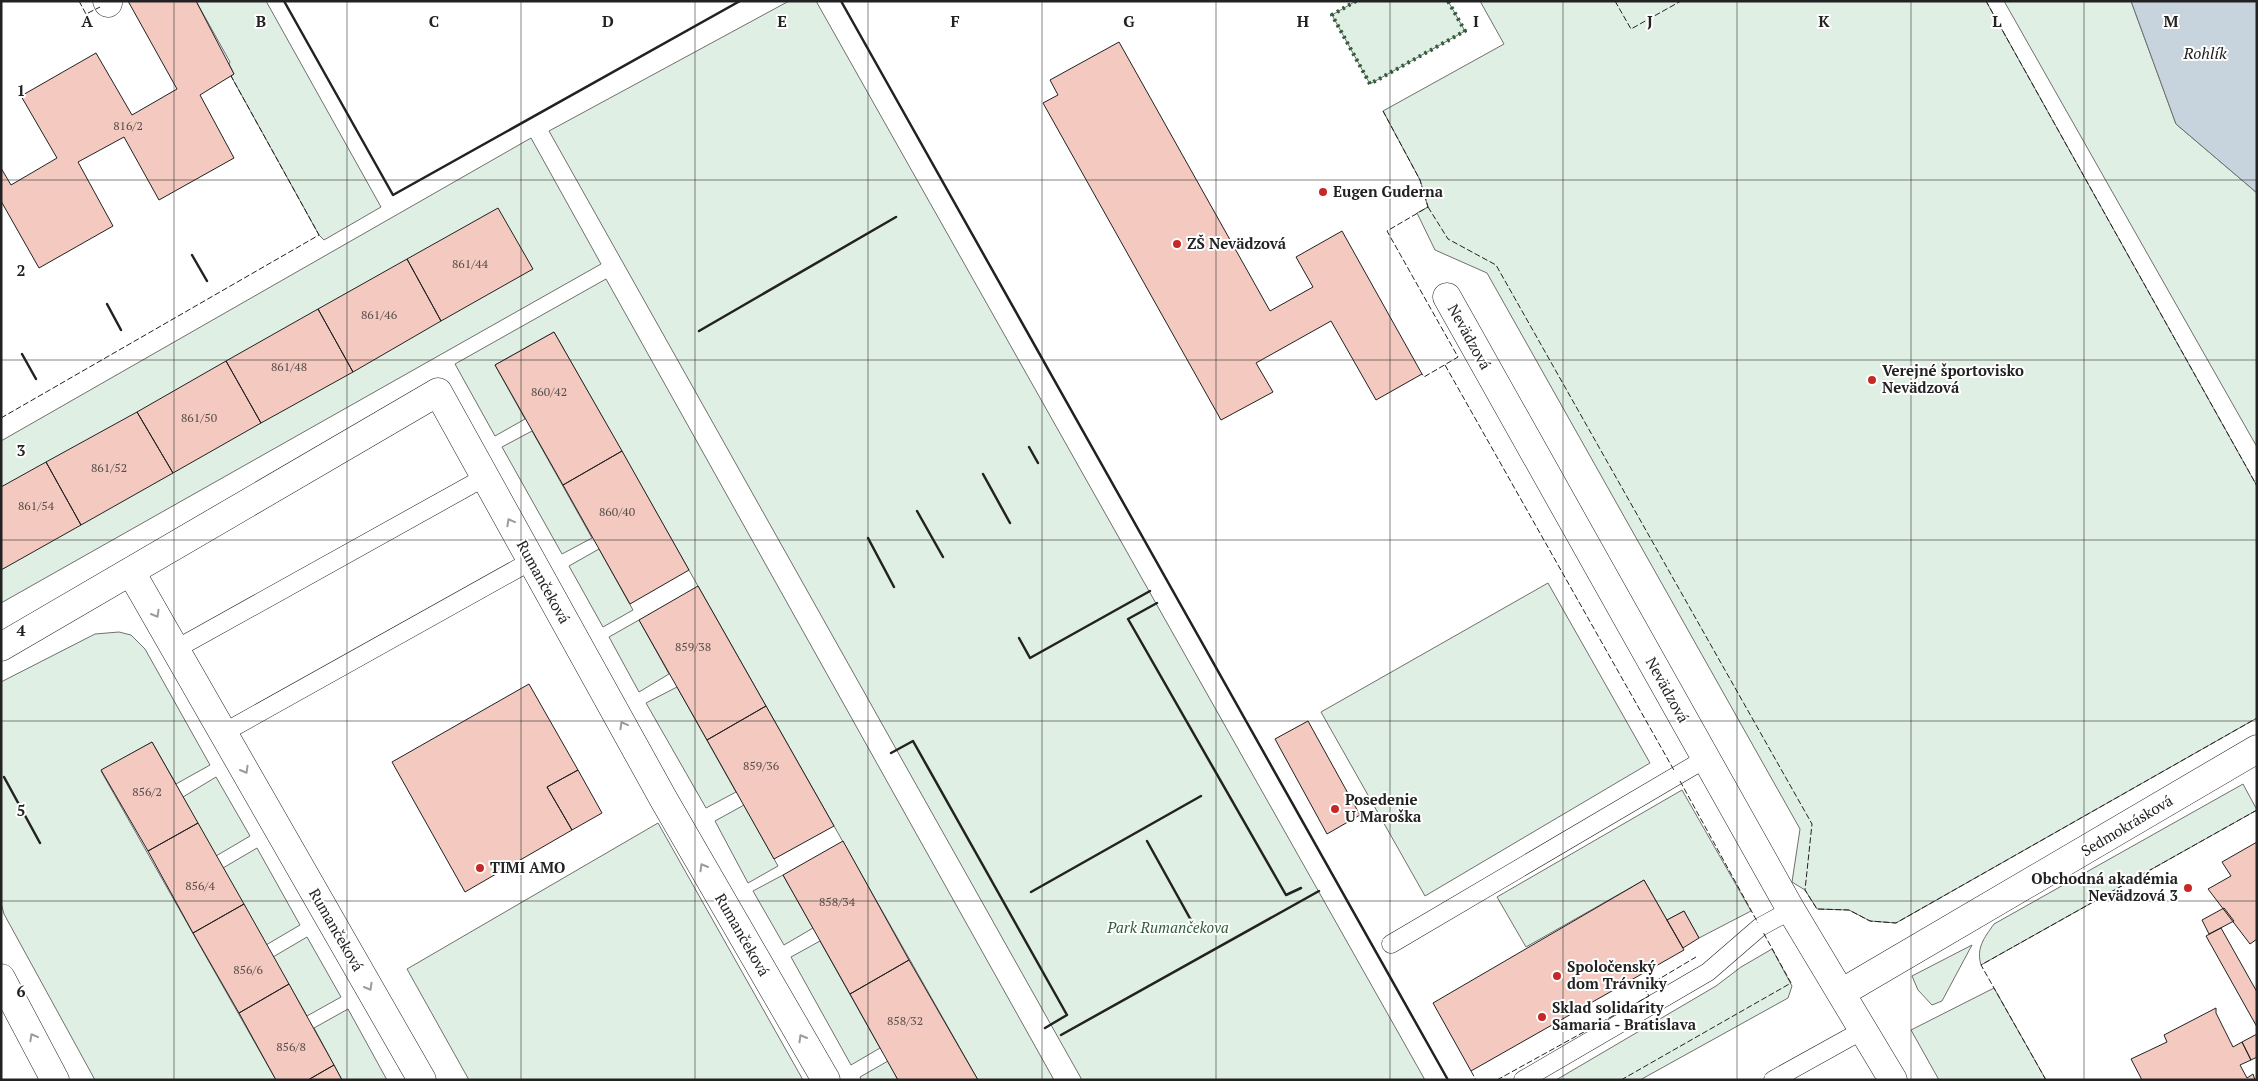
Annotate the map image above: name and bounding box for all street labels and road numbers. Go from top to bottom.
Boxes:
street label: Nevädzová [1444,300,1496,373]
street label: Rumančeková [513,536,575,627]
street label: Nevädzová [1642,653,1694,726]
street label: Sedmokrásková [2077,790,2176,860]
street label: Rumančeková [305,884,369,975]
street label: Rumančeková [711,889,775,980]

